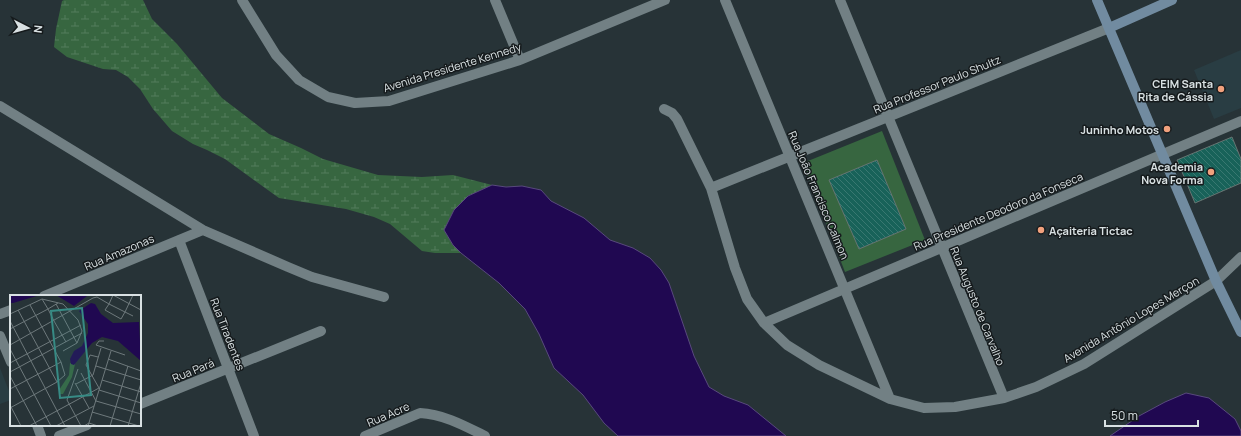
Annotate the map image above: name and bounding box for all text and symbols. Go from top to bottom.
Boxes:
north arrow [8,8,48,48]
text: N [31,24,46,34]
street label: Avenida Presidente Kennedy [381,39,523,95]
street label: Rua Professor Paulo Shultz [871,51,1003,116]
place label: CEIM Santa Rita de Cássia [1138,76,1213,104]
marker: CEIM Santa Rita de Cássia [1216,84,1226,94]
place label: Juninho Motos [1081,122,1159,137]
marker: Juninho Motos [1162,124,1172,134]
street label: Rua João Francisco Calmon [785,129,853,261]
place label: Academia Nova Forma [1141,159,1203,187]
marker: Academia Nova Forma [1206,167,1216,177]
street label: Rua Presidente Deodoro da Fonseca [911,168,1085,254]
place label: Açaiteria Tictac [1049,223,1133,238]
marker: Açaiteria Tictac [1036,225,1046,235]
street label: Rua Amazonas [82,230,156,273]
street label: Rua Augusto de Carvalho [947,244,1009,368]
street label: Avenida Antônio Lopes Merçon [1060,272,1202,366]
inset map [10,295,141,426]
street label: Rua Tiradentes [207,296,249,373]
street label: Rua Pará [170,355,216,385]
street label: Rua Acre [364,398,412,430]
scale bar [1105,402,1198,428]
text: 50 m [1111,407,1138,424]

